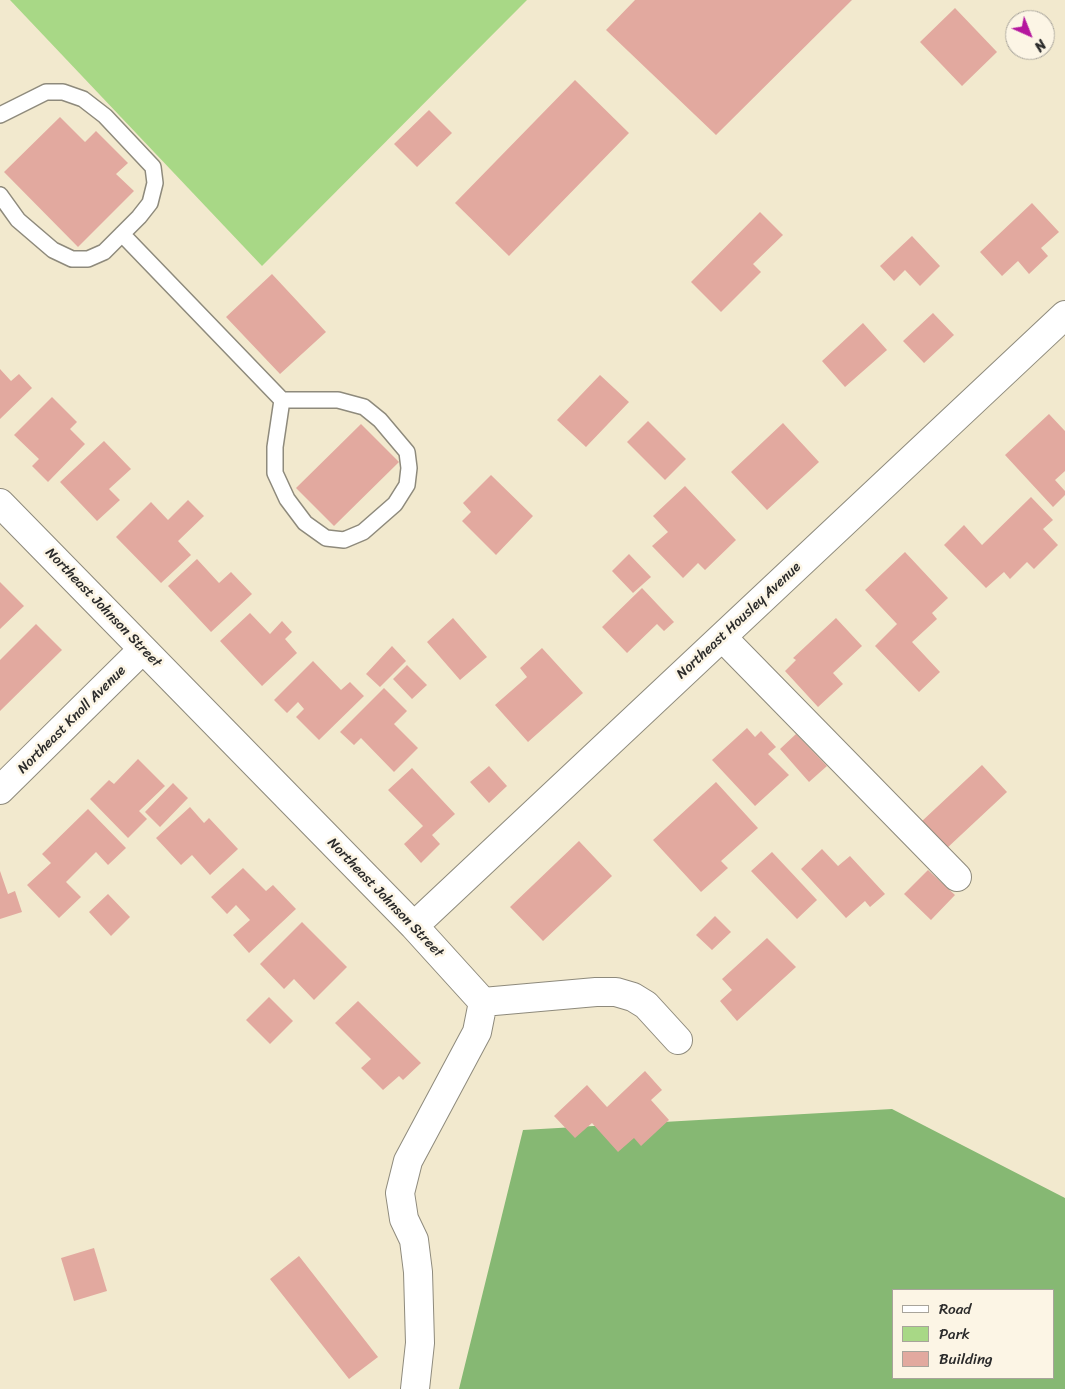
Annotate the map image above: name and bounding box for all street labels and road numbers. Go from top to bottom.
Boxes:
street label: Northeast Johnson Street [41,545,165,671]
street label: Northeast Housley Avenue [673,559,805,683]
street label: Northeast Knoll Avenue [14,662,130,778]
street label: Northeast Johnson Street [323,835,447,961]

